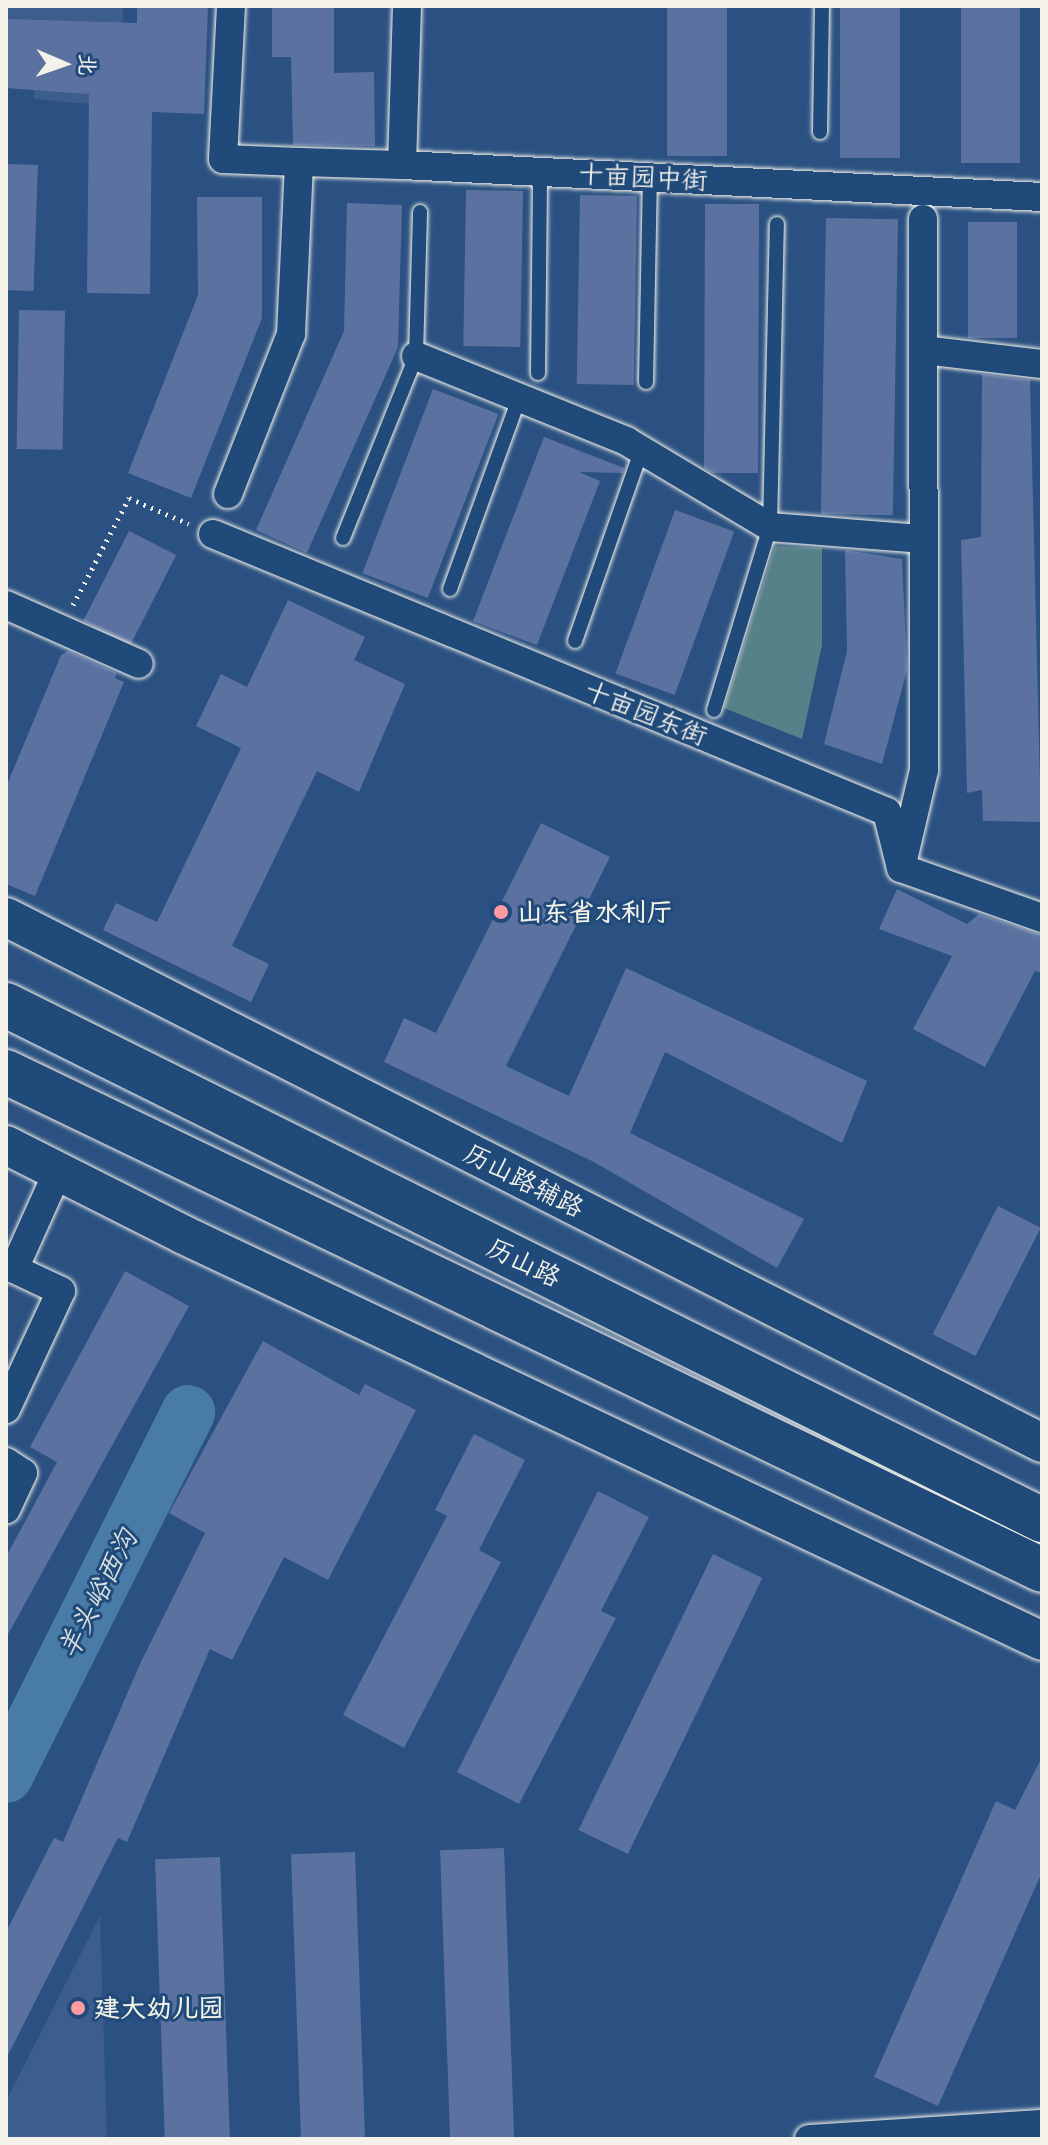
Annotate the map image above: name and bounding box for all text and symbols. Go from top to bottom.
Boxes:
north arrow [24,24,104,104]
text: 北 [73,53,103,76]
street label: 十亩园中街 [577,158,709,196]
street label: 十亩园东街 [580,674,712,752]
place label: 山东省水利厅 [517,896,673,928]
marker: 山东省水利厅 [492,903,510,921]
street label: 历山路辅路 [459,1137,589,1223]
street label: 历山路 [482,1231,566,1293]
water label: 羊头峪西沟 [50,1524,144,1664]
place label: 建大幼儿园 [94,1992,224,2024]
marker: 建大幼儿园 [69,1999,87,2017]

